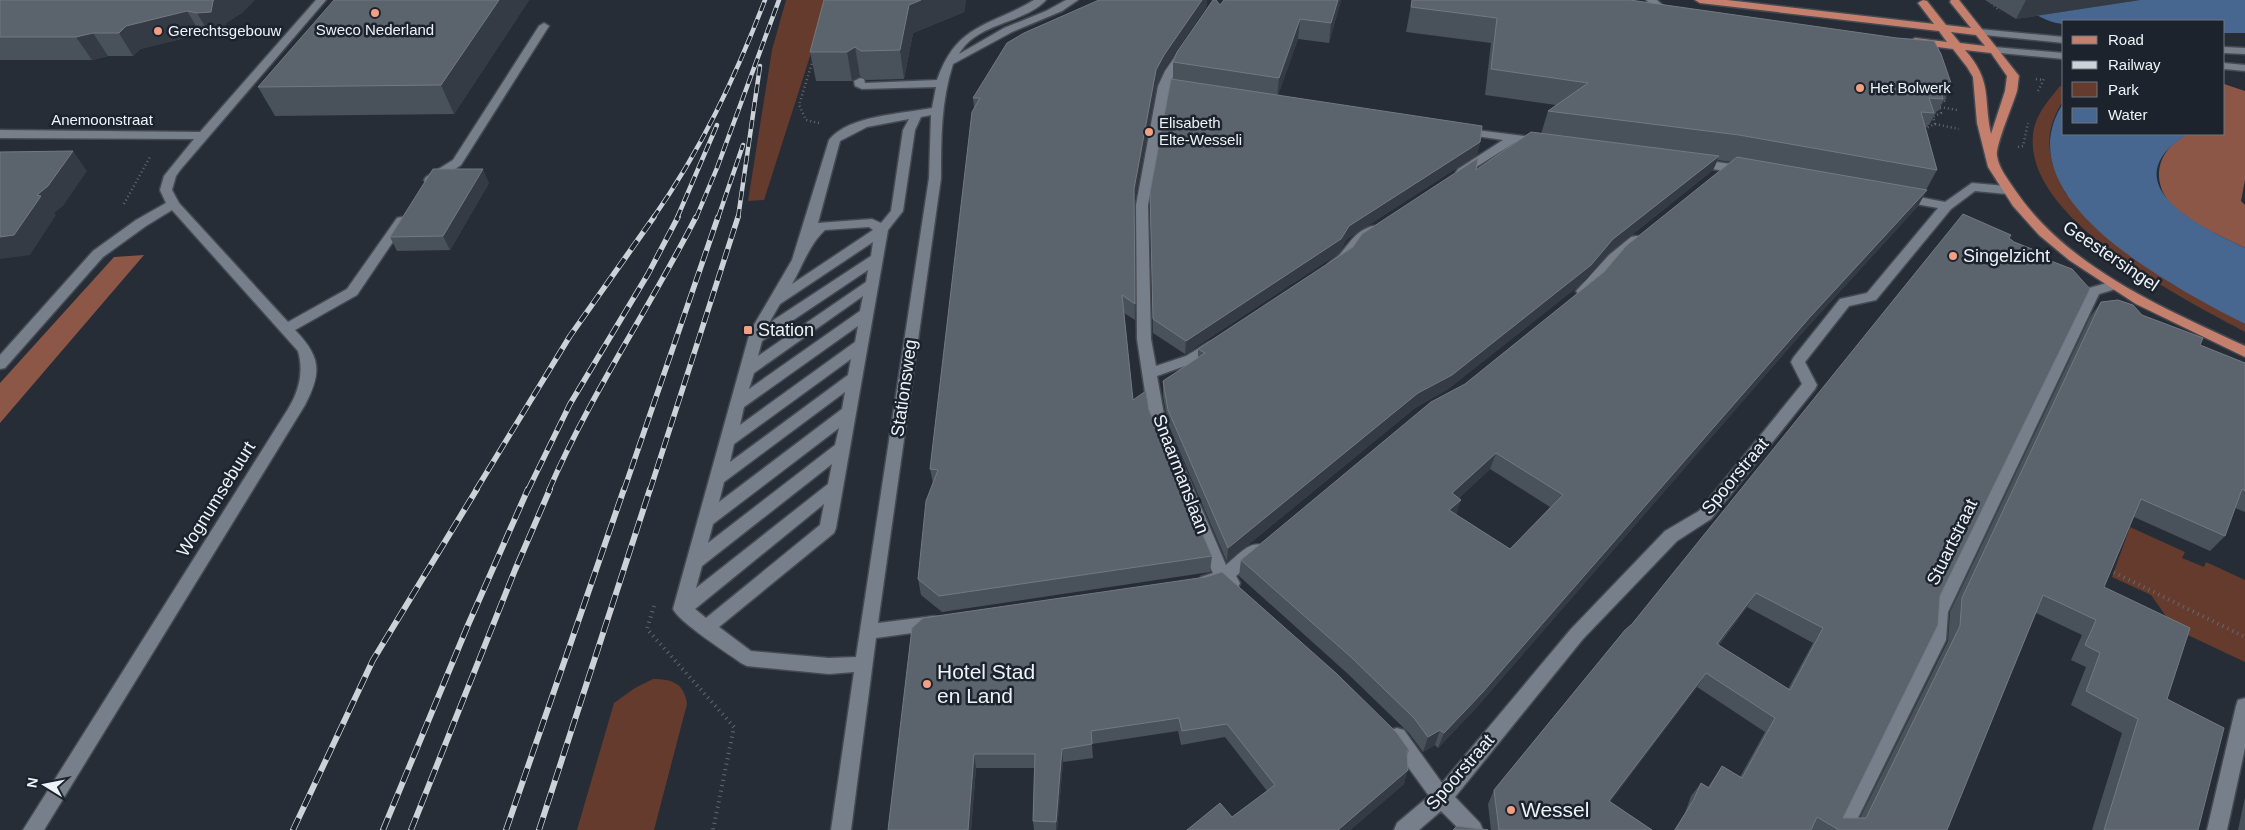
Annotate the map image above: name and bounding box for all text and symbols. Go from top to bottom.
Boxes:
marker: Sweco Nederland [369,7,381,19]
legend [2062,20,2225,135]
place label: Sweco Nederland [316,21,434,38]
place label: Gerechtsgebouw [168,22,282,39]
marker: Gerechtsgebouw [152,25,164,37]
text: Road [2108,31,2144,48]
text: Railway [2108,56,2161,73]
place label: Het Bolwerk [1870,79,1951,96]
text: Park [2108,81,2139,98]
marker: Het Bolwerk [1854,82,1866,94]
text: Water [2108,106,2147,123]
street label: Anemoonstraat [51,111,154,128]
place label: Elisabeth Elte-Wesseli [1159,114,1242,148]
marker: Elisabeth Elte-Wesseli [1143,126,1155,138]
street label: Geestersingel [2059,217,2163,295]
place label: Singelzicht [1963,246,2050,266]
marker: Singelzicht [1947,250,1959,262]
place label: Station [758,320,814,340]
marker: Station [742,324,754,336]
street label: Stationsweg [887,338,921,438]
street label: Snaarmanslaan [1149,412,1213,536]
street label: Spoorstraat [1697,434,1773,518]
street label: Wognumsebuurt [173,438,259,560]
street label: Stuartstraat [1923,496,1981,588]
place label: Hotel Stad en Land [937,660,1035,707]
marker: Hotel Stad en Land [921,678,933,690]
street label: Spoorstraat [1422,730,1498,814]
north arrow [20,760,70,810]
text: N [23,776,41,789]
place label: Wessel [1521,798,1589,821]
marker: Wessel [1505,804,1517,816]

